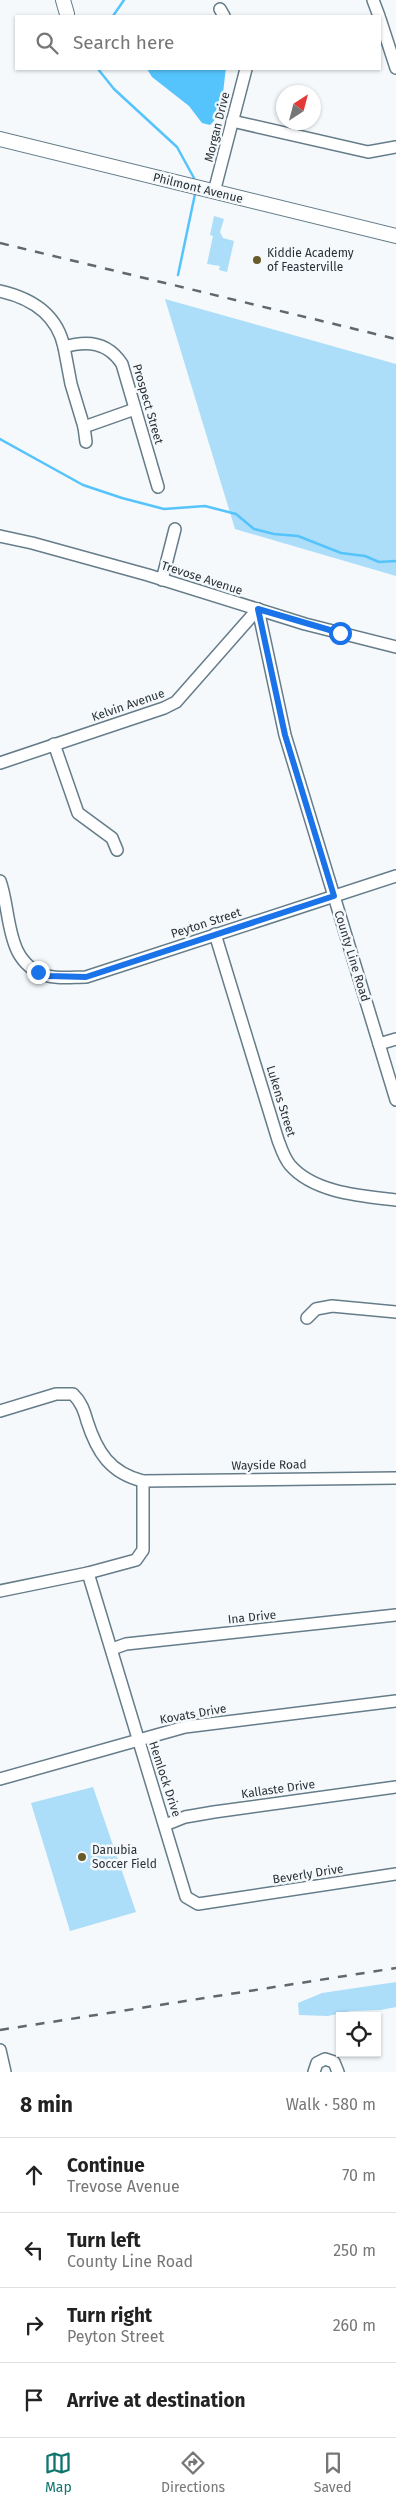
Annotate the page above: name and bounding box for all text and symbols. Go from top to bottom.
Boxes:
search box [15,15,381,70]
icon: search [33,29,61,57]
text: Search here [73,31,174,54]
north arrow [276,85,321,130]
street label: Morgan Drive [202,91,232,163]
street label: Philmont Avenue [152,170,244,206]
place label: Kiddie Academy of Feasterville [267,246,354,274]
marker: Kiddie Academy of Feasterville [251,254,263,266]
street label: Prospect Street [130,362,166,447]
street label: Trevose Avenue [160,558,244,598]
route start [329,622,352,645]
street label: Kelvin Avenue [90,686,166,724]
street label: Peyton Street [169,905,243,941]
street label: County Line Road [331,909,373,1003]
route end [27,961,50,984]
street label: Lukens Street [264,1064,299,1139]
street label: Wayside Road [231,1457,307,1473]
street label: Ina Drive [227,1608,277,1626]
street label: Kovats Drive [159,1701,227,1727]
street label: Hemlock Drive [146,1739,184,1819]
street label: Kallaste Drive [240,1777,316,1801]
place label: Danubia Soccer Field [92,1843,157,1871]
marker: Danubia Soccer Field [76,1851,88,1863]
street label: Beverly Drive [272,1861,344,1887]
map controls [336,2012,381,2057]
button: locate [336,2012,381,2057]
text: 8 min [20,2092,73,2118]
text: Walk · 580 m [286,2095,376,2114]
text: Continue [67,2154,145,2177]
icon: ahead [20,2161,48,2189]
text: 70 m [342,2166,376,2185]
text: Trevose Avenue [67,2177,180,2196]
text: Turn left [67,2229,141,2252]
icon: left [20,2236,48,2264]
text: 250 m [333,2241,376,2260]
text: County Line Road [67,2252,193,2271]
text: Turn right [67,2304,152,2327]
icon: right [20,2311,48,2339]
text: 260 m [333,2316,376,2335]
text: Peyton Street [67,2327,164,2346]
icon: arrive [20,2386,48,2414]
text: Arrive at destination [67,2389,246,2412]
tab: Map [44,2449,72,2496]
tab: Directions [161,2449,225,2496]
tab: Saved [314,2449,352,2496]

